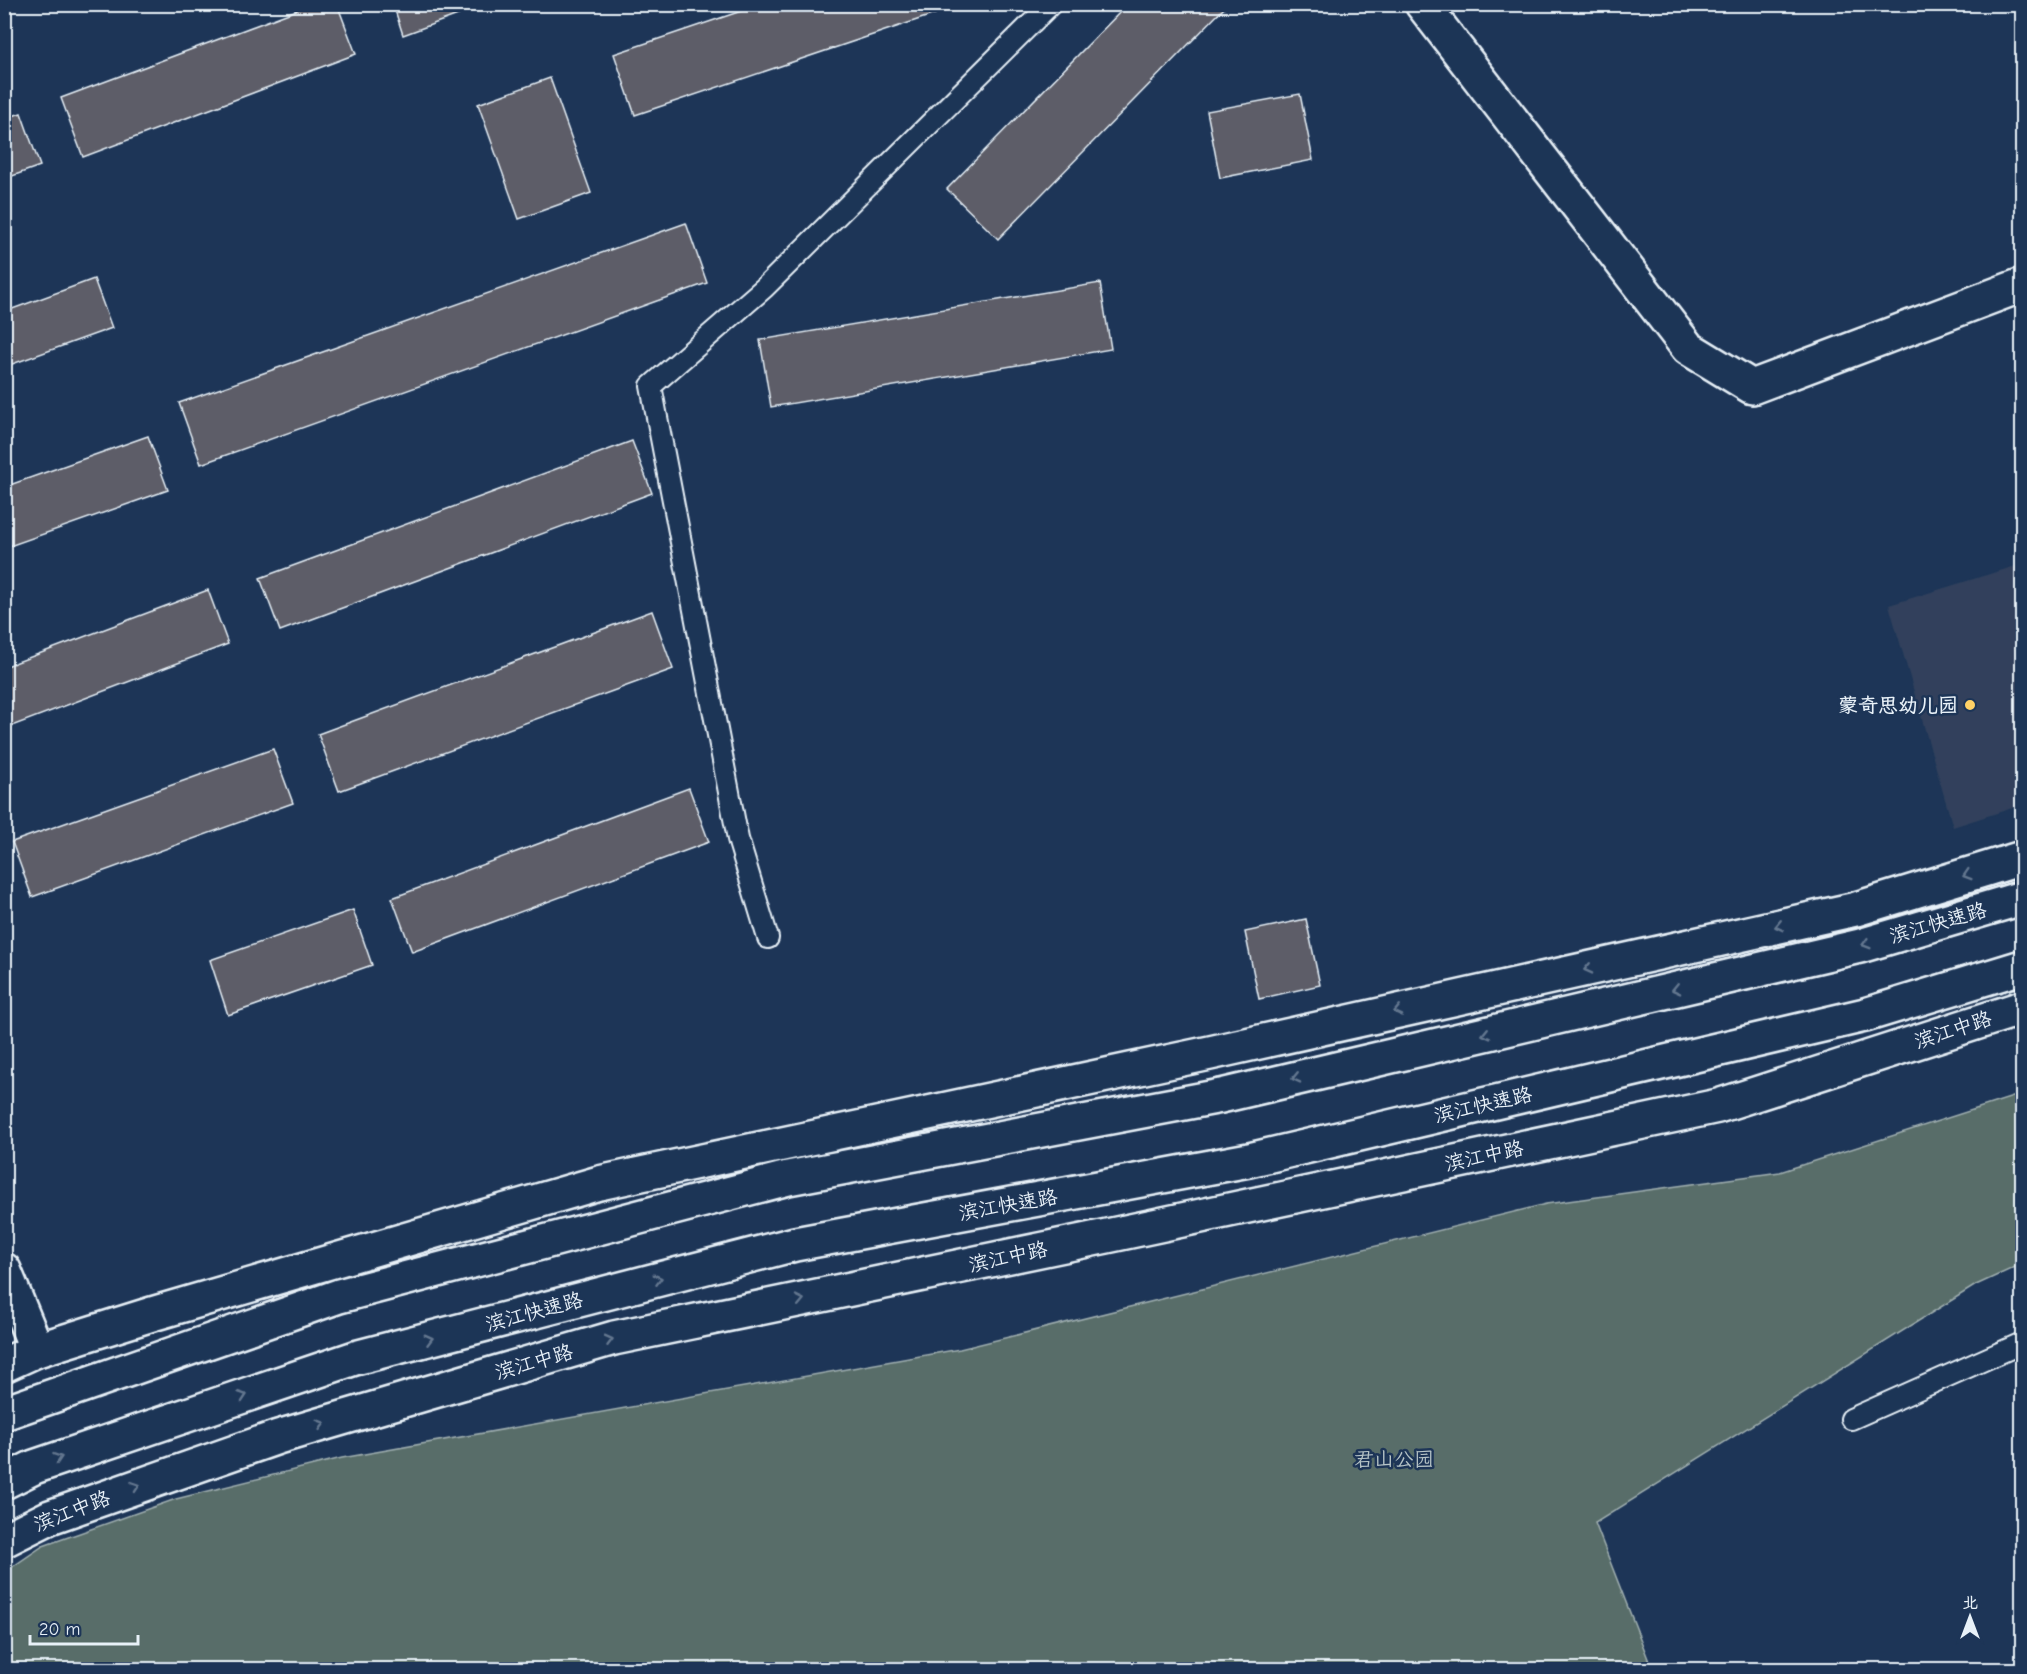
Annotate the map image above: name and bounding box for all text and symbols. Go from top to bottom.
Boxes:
place label: 蒙奇思幼儿园 [1838,694,1958,717]
marker: 蒙奇思幼儿园 [1963,698,1977,712]
one-way arrow [1962,868,1973,880]
street label: 滨江快速路 [1887,898,1990,948]
one-way arrow [1774,919,1784,932]
one-way arrow [1861,937,1872,949]
one-way arrow [1584,961,1594,974]
one-way arrow [1671,982,1681,995]
one-way arrow [1393,1004,1403,1017]
street label: 滨江中路 [1911,1006,1996,1053]
one-way arrow [1481,1026,1491,1039]
one-way arrow [1292,1071,1302,1084]
street label: 滨江快速路 [1432,1082,1535,1127]
street label: 滨江中路 [1442,1136,1526,1176]
street label: 滨江快速路 [957,1185,1060,1225]
street label: 滨江中路 [966,1237,1050,1277]
one-way arrow [653,1274,663,1287]
street label: 滨江快速路 [483,1288,586,1336]
one-way arrow [795,1294,805,1307]
one-way arrow [423,1334,434,1346]
one-way arrow [604,1334,614,1347]
street label: 滨江中路 [492,1340,577,1384]
one-way arrow [237,1391,248,1404]
one-way arrow [315,1419,326,1431]
park label: 君山公园 [1354,1448,1434,1471]
one-way arrow [52,1453,63,1466]
one-way arrow [130,1481,141,1494]
street label: 滨江中路 [31,1486,114,1536]
north arrow [1940,1587,2000,1647]
text: 北 [1962,1594,1978,1612]
scale bar [30,1608,138,1646]
text: 20 m [39,1619,80,1640]

